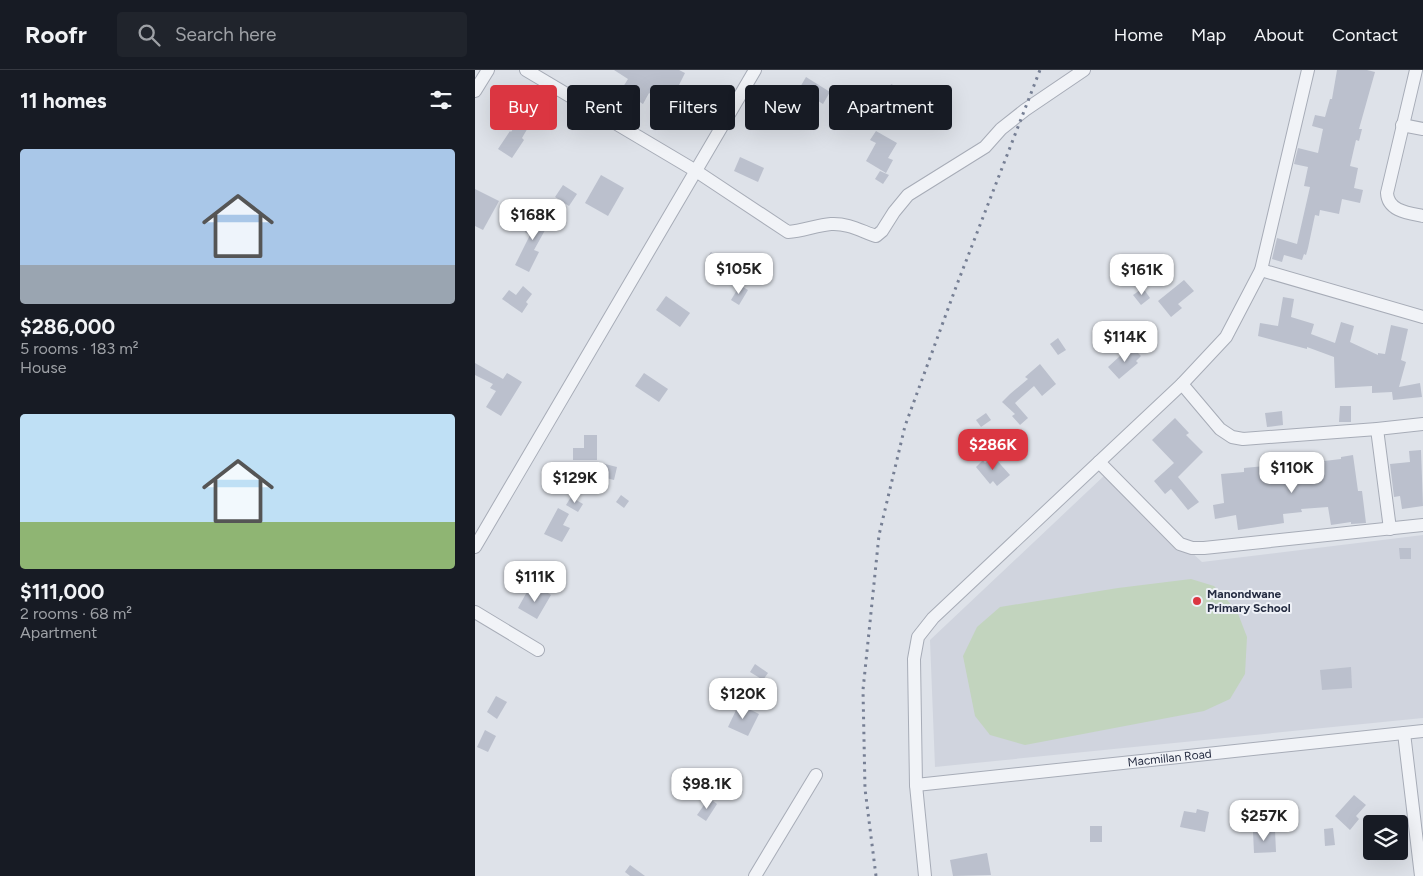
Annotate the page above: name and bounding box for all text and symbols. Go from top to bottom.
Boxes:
search box [117,12,467,57]
text: Roofr [25,20,87,49]
icon: search [135,21,163,49]
text: Search here [175,23,276,46]
text: Home [1114,24,1163,46]
text: Map [1191,24,1226,46]
text: About [1254,24,1304,46]
text: Contact [1332,24,1398,46]
chip: Buy [490,85,557,130]
chip: Rent [567,85,640,130]
chip: Filters [650,85,735,130]
chip: New [745,85,819,130]
chip: Apartment [829,85,952,130]
icon: filters [427,86,455,114]
text: 11 homes [20,88,107,113]
icon: home [193,181,283,271]
pin: $168K [498,198,568,241]
text: $168K [510,205,556,224]
pin: $105K [704,252,774,295]
pin: $161K [1107,254,1177,296]
text: $105K [716,259,762,278]
text: $161K [1121,260,1163,279]
text: $286,000 [20,314,115,339]
pin: $114K [1090,320,1160,363]
text: $114K [1103,327,1147,346]
text: 5 rooms · 183 m² [20,339,139,358]
text: House [20,358,66,377]
pin: $286K [958,428,1028,471]
text: $286K [969,435,1017,454]
icon: home [193,446,283,536]
pin: $110K [1257,452,1327,494]
text: $110K [1270,458,1314,477]
pin: $129K [540,462,610,504]
text: $129K [553,468,597,487]
pin: $111K [500,560,570,603]
text: $111K [515,567,555,586]
text: $111,000 [20,579,104,604]
place label: Manondwane Primary School [1207,587,1291,615]
marker: Manondwane Primary School [1191,595,1203,607]
text: 2 rooms · 68 m² [20,604,132,623]
text: Apartment [20,623,97,642]
pin: $120K [708,678,778,720]
text: $120K [720,684,766,703]
street label: Macmillan Road [1127,747,1212,769]
pin: $98.1K [666,768,748,810]
text: $98.1K [682,774,732,793]
pin: $257K [1229,800,1299,842]
text: $257K [1241,806,1287,825]
map controls [1363,815,1408,860]
button: layers [1363,815,1408,860]

